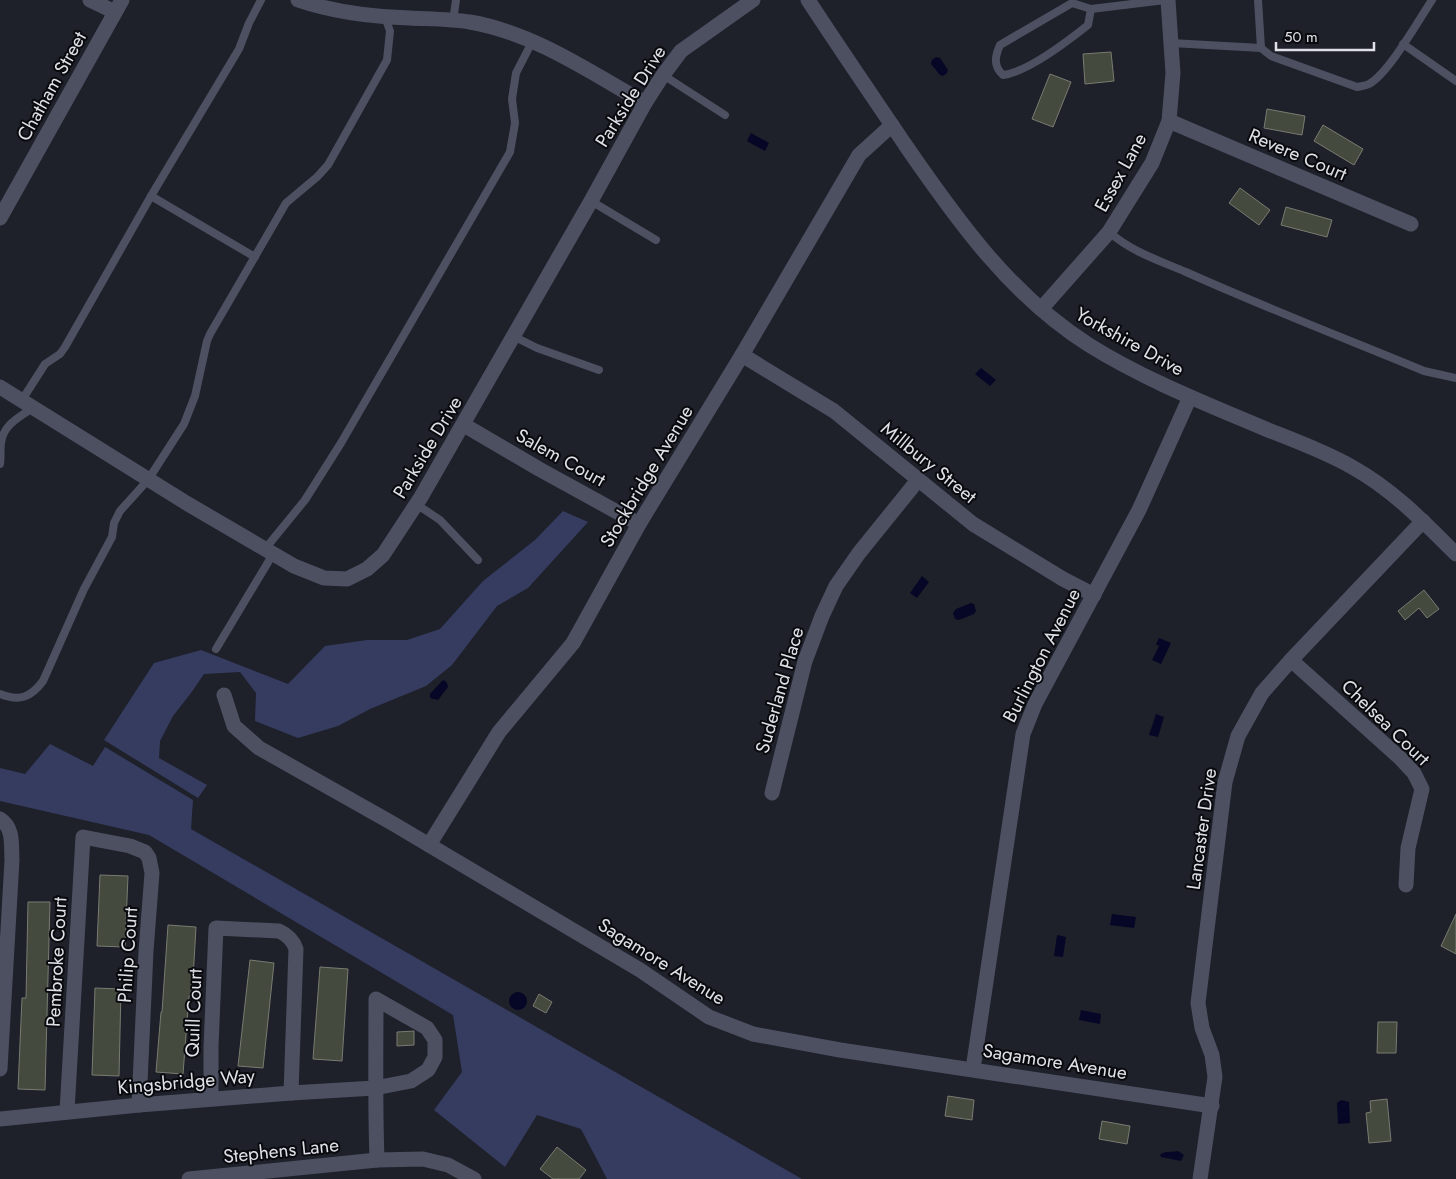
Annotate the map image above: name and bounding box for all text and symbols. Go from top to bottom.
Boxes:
scale bar [1276,20,1374,52]
street label: Chatham Street [10,26,93,146]
text: 50 m [1284,26,1318,48]
street label: Parkside Drive [589,40,672,152]
street label: Revere Court [1245,122,1351,187]
street label: Essex Lane [1088,128,1153,217]
street label: Yorkshire Drive [1070,300,1189,383]
street label: Parkside Drive [386,391,469,504]
street label: Stockbridge Avenue [593,400,700,552]
street label: Millbury Street [875,415,983,510]
street label: Salem Court [511,422,611,493]
street label: Burlington Avenue [996,583,1087,727]
street label: Suderland Place [749,624,810,756]
street label: Chelsea Court [1335,673,1436,772]
street label: Lancaster Drive [1180,766,1223,892]
street label: Pembroke Court [40,896,73,1028]
street label: Philip Court [111,906,144,1004]
street label: Sagamore Avenue [593,911,731,1012]
street label: Quill Court [178,968,209,1058]
street label: Sagamore Avenue [981,1037,1129,1086]
street label: Kingsbridge Way [116,1062,257,1101]
street label: Stephens Lane [222,1131,340,1170]

